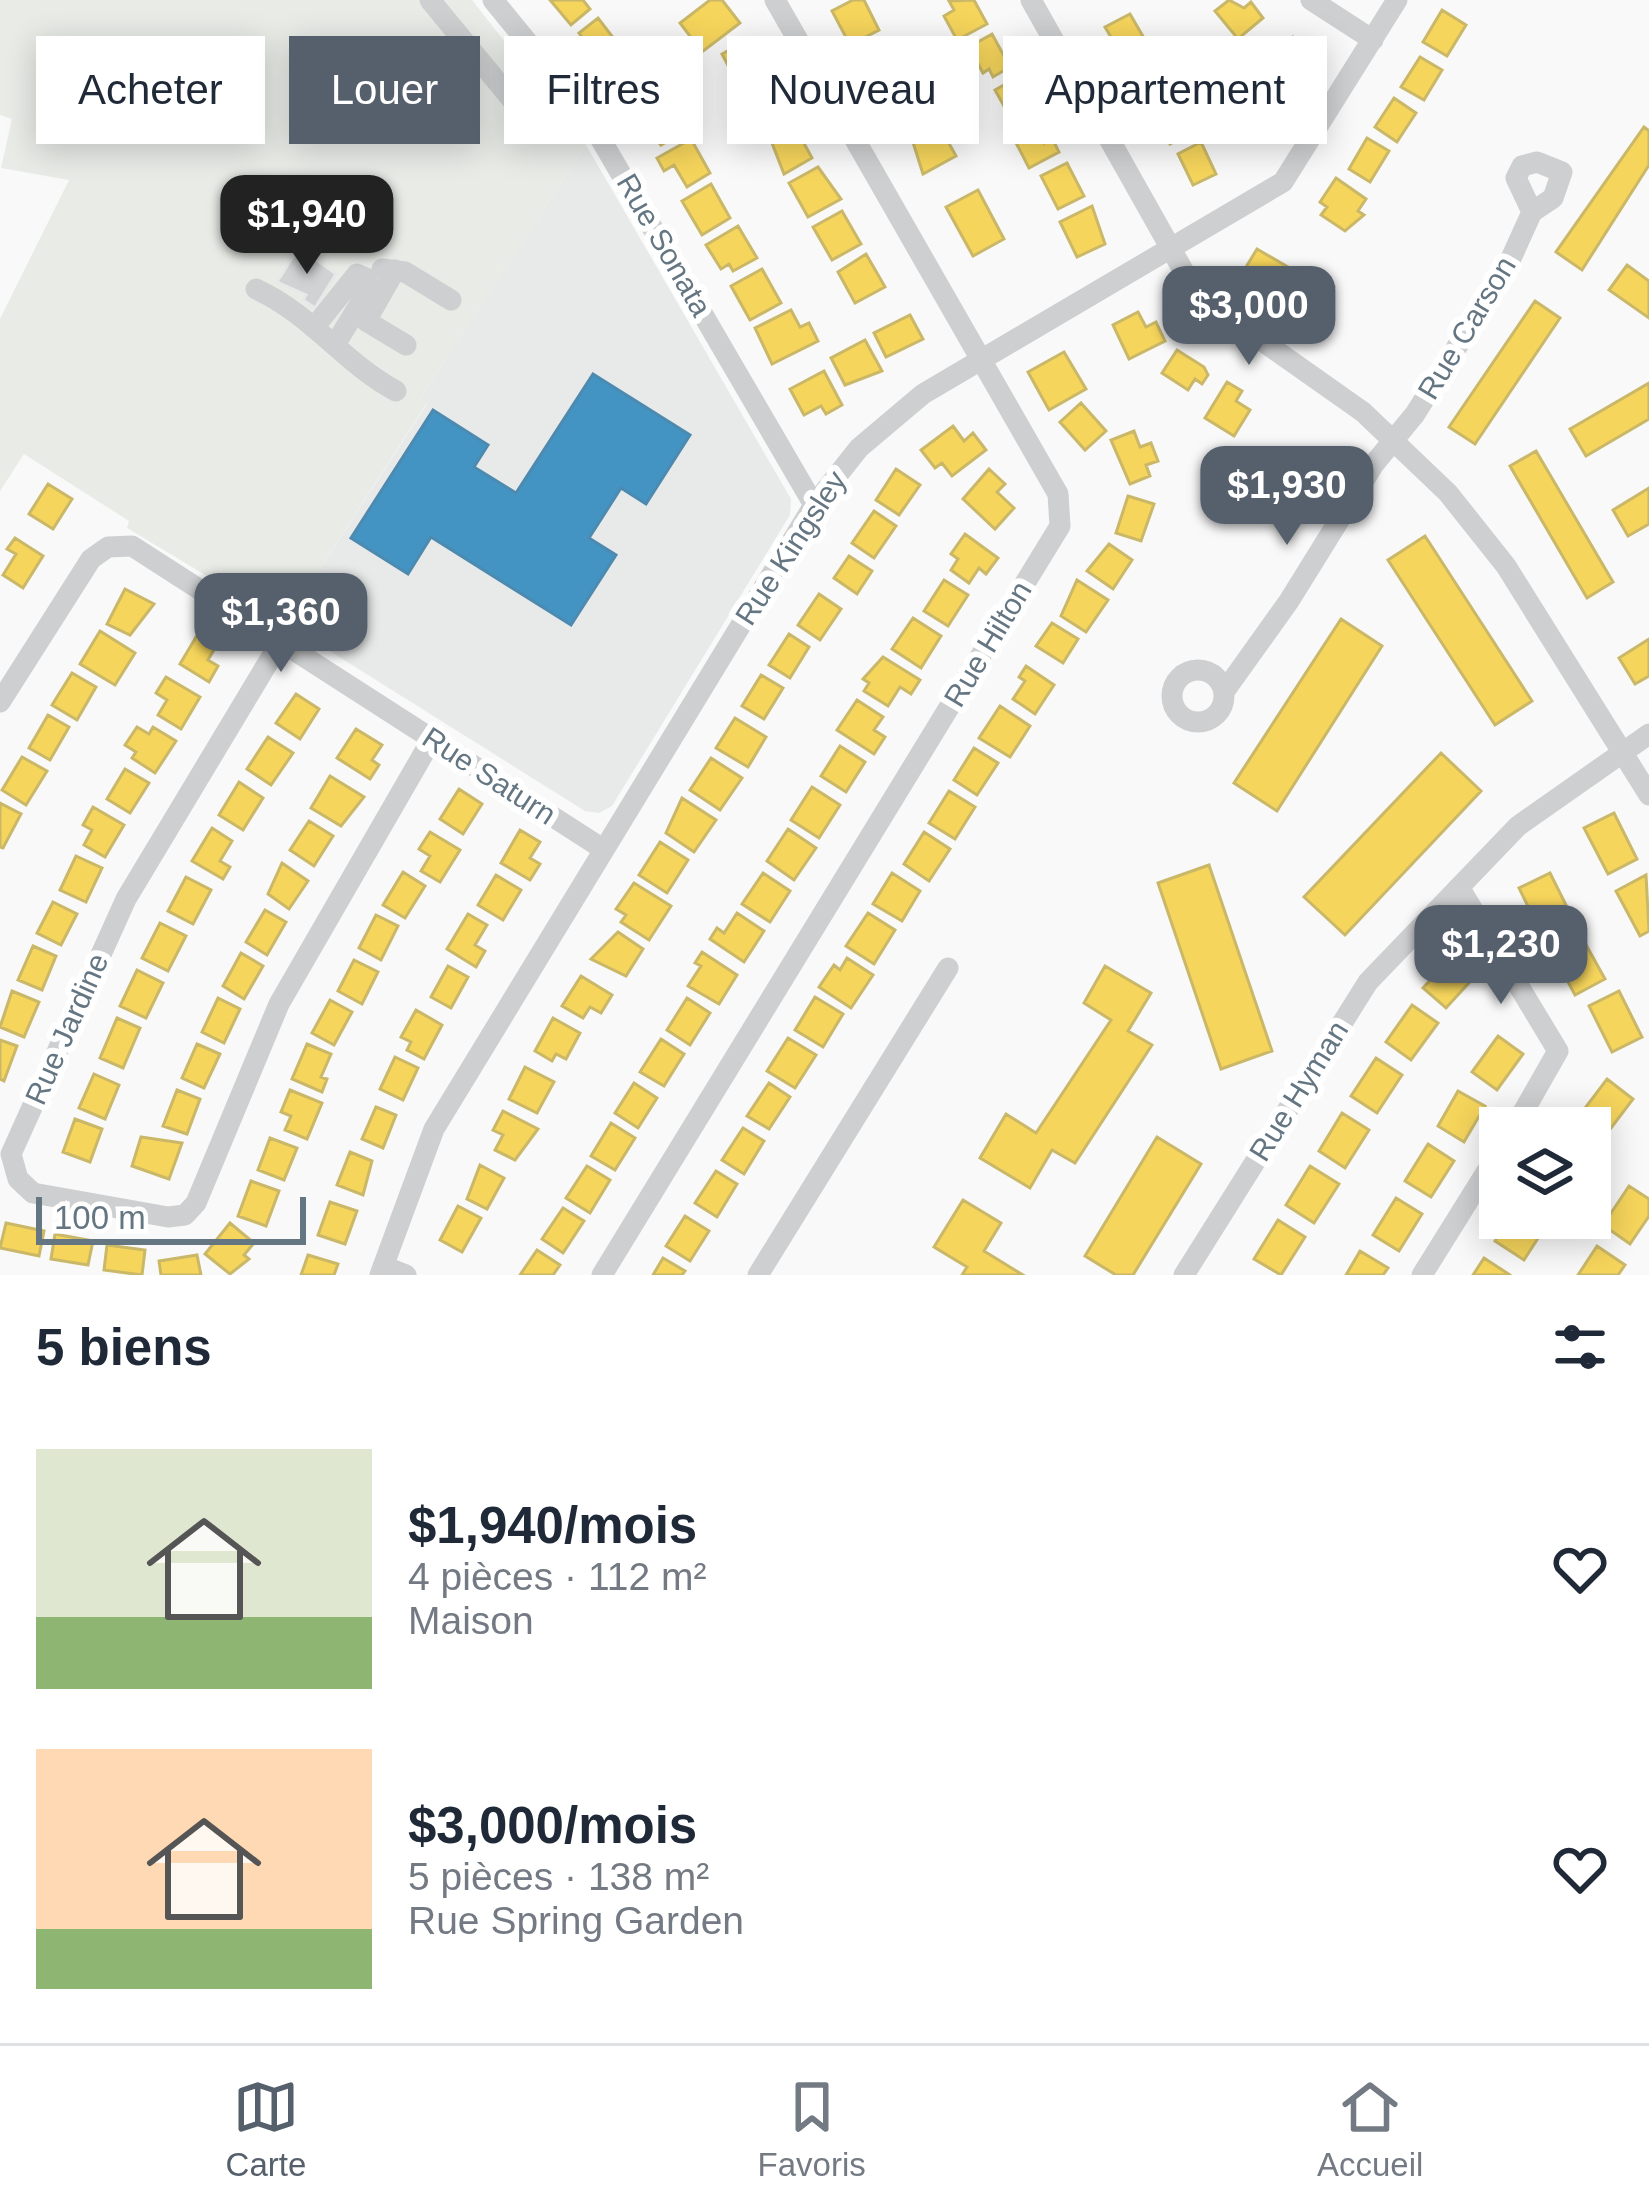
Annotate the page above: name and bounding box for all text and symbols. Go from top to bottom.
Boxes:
chip: Acheter [36,36,265,144]
chip: Louer [289,36,480,144]
chip: Filtres [504,36,703,144]
chip: Nouveau [727,36,979,144]
chip: Appartement [1003,36,1327,144]
street label: Rue Sonata [611,168,718,322]
pin: $1,940 [209,175,405,277]
text: $1,940 [247,192,367,235]
street label: Rue Carson [1411,251,1522,405]
pin: $3,000 [1151,266,1347,368]
text: $3,000 [1189,283,1309,326]
pin: $1,930 [1189,446,1385,548]
text: $1,930 [1227,463,1347,506]
street label: Rue Kingsley [729,465,853,631]
pin: $1,360 [183,573,379,675]
street label: Rue Hilton [937,575,1038,712]
text: $1,360 [221,590,341,633]
street label: Rue Saturn [417,720,562,831]
pin: $1,230 [1403,905,1599,1007]
text: $1,230 [1441,922,1561,965]
street label: Rue Jardine [19,948,115,1109]
street label: Rue Hyman [1243,1015,1355,1167]
map controls [1479,1107,1611,1239]
button: layers [1479,1107,1611,1239]
scale bar [36,1191,306,1244]
text: 100 m [54,1199,146,1236]
icon: filters [1547,1314,1613,1380]
text: 5 biens [36,1319,212,1376]
icon: home [132,1497,276,1641]
text: $1,940/mois [408,1497,697,1554]
icon: heart [1547,1536,1613,1602]
text: 4 pièces · 112 m² [408,1555,706,1598]
text: Maison [408,1599,534,1642]
icon: home [132,1797,276,1941]
text: $3,000/mois [408,1797,697,1854]
icon: heart [1547,1836,1613,1902]
text: 5 pièces · 138 m² [408,1855,709,1898]
text: Rue Spring Garden [408,1899,744,1942]
tab: Carte [226,2074,306,2184]
tab: Favoris [758,2074,866,2184]
tab: Accueil [1317,2074,1423,2184]

